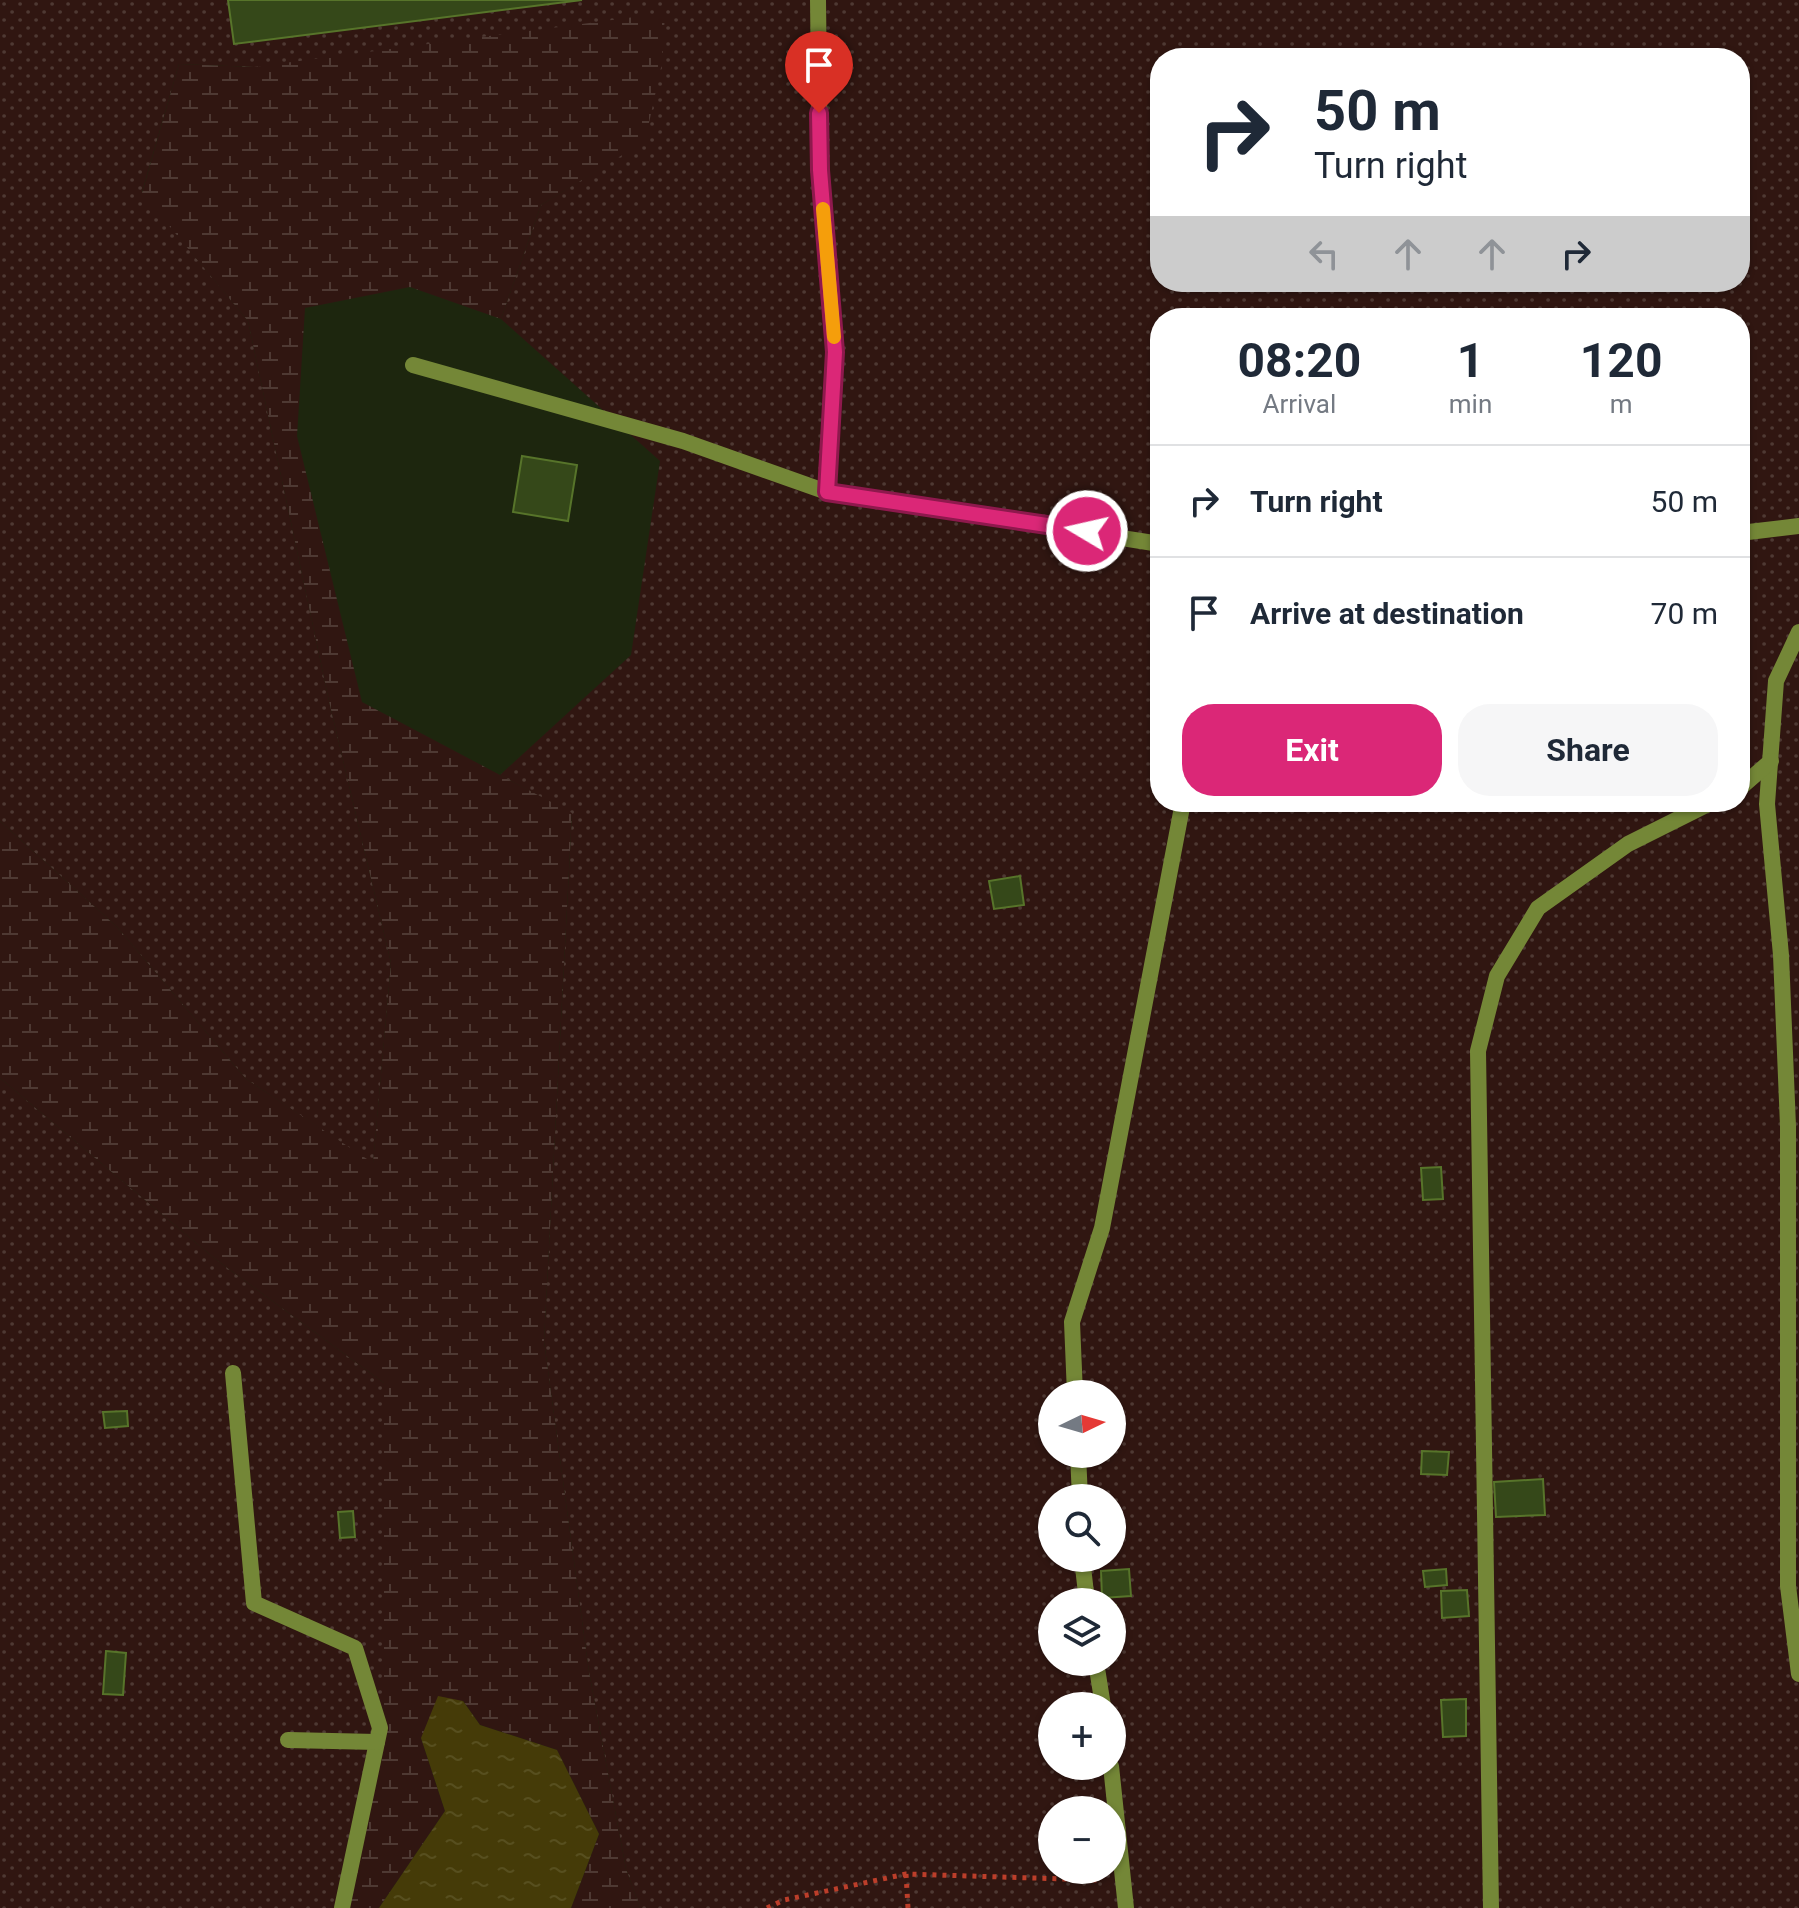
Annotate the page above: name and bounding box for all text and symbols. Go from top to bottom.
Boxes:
pin [785,31,853,113]
icon: arrive [797,43,841,87]
text: 50 m [1314,78,1441,144]
icon: right [1182,80,1286,184]
text: Turn right [1314,145,1467,187]
icon: left [1302,232,1346,276]
icon: ahead [1386,232,1430,276]
icon: ahead [1470,232,1514,276]
icon: right [1554,232,1598,276]
text: 08:20 [1238,332,1361,389]
text: 1 [1457,332,1484,389]
text: 120 [1580,332,1662,389]
text: Arrival [1263,389,1336,419]
text: min [1449,389,1492,419]
text: m [1610,389,1633,419]
icon: right [1182,479,1226,523]
text: Turn right [1250,484,1383,519]
text: 50 m [1651,484,1718,519]
position arrow [1045,489,1129,573]
icon: arrive [1182,591,1226,635]
text: Arrive at destination [1250,596,1524,631]
text: 70 m [1651,596,1718,631]
button: Exit [1182,704,1442,796]
button: Share [1458,704,1718,796]
north arrow [1038,1380,1126,1468]
map controls [1038,1380,1126,1884]
button: search [1038,1484,1126,1572]
button: layers [1038,1588,1126,1676]
button: + [1038,1692,1126,1780]
button: − [1038,1796,1126,1884]

